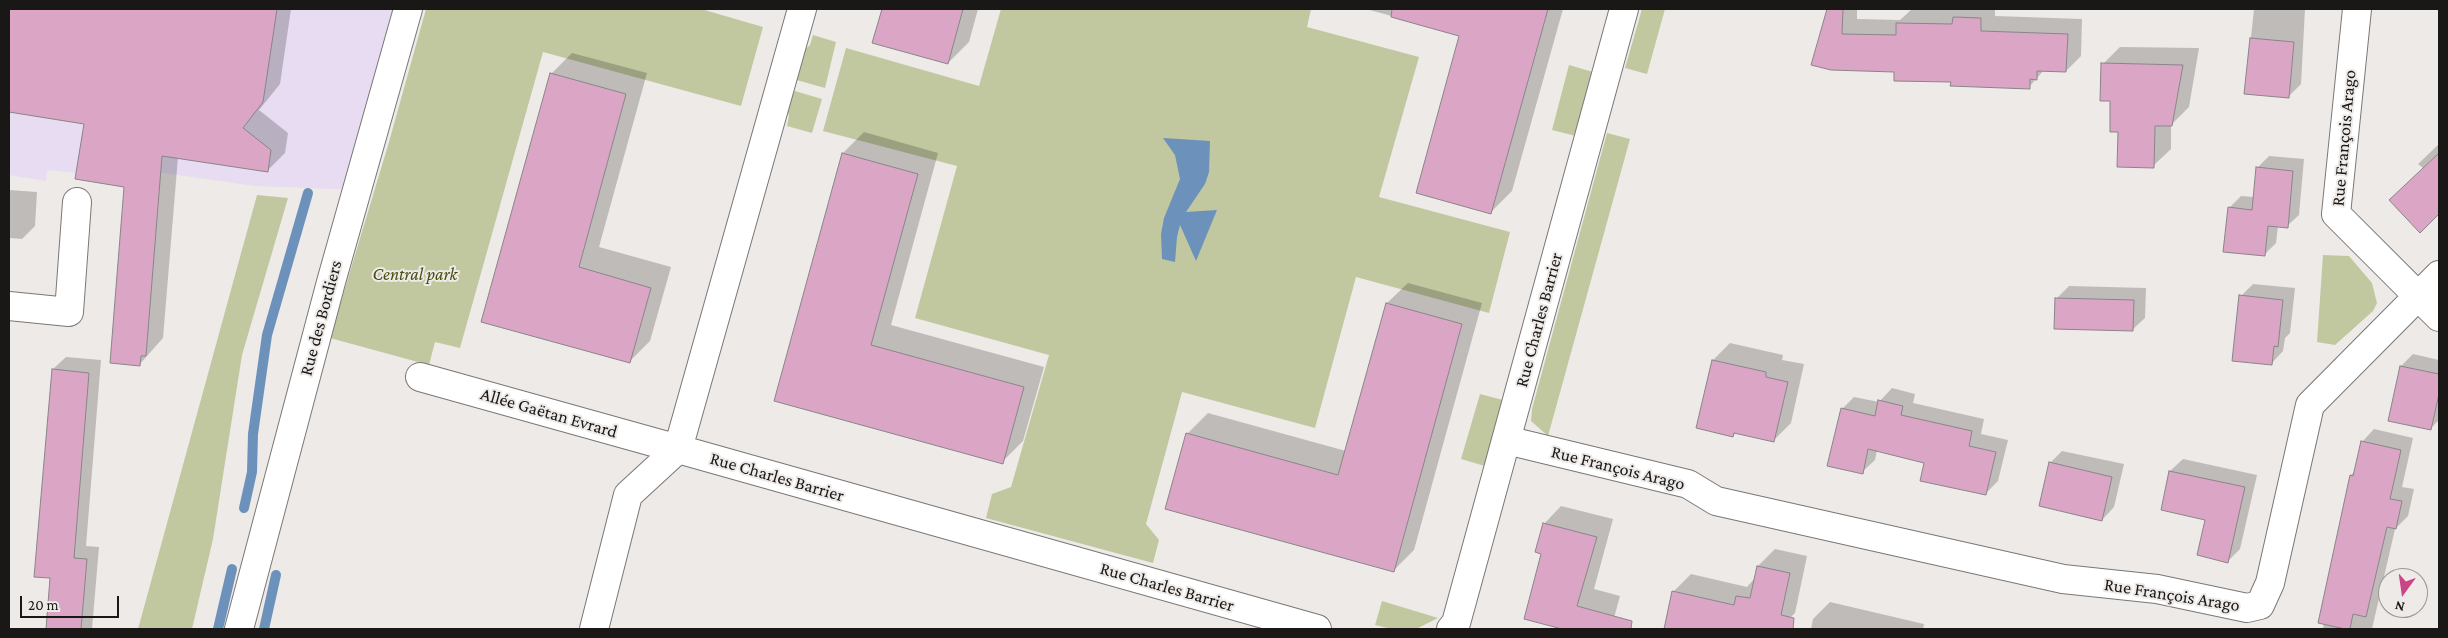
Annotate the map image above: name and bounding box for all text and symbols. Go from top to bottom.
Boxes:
street label: Rue François Arago [2327,69,2361,207]
street label: Rue Charles Barrier [1511,250,1567,390]
street label: Rue des Bordiers [295,258,347,378]
park label: Central park [373,263,457,285]
street label: Allée Gaëtan Evrard [478,383,620,443]
street label: Rue François Arago [1549,441,1687,495]
street label: Rue Charles Barrier [707,448,847,506]
street label: Rue Charles Barrier [1097,558,1237,616]
north arrow [2378,568,2428,618]
street label: Rue François Arago [2103,574,2241,616]
scale bar [22,586,121,618]
text: 20 m [28,597,59,613]
text: N [2393,598,2406,616]

